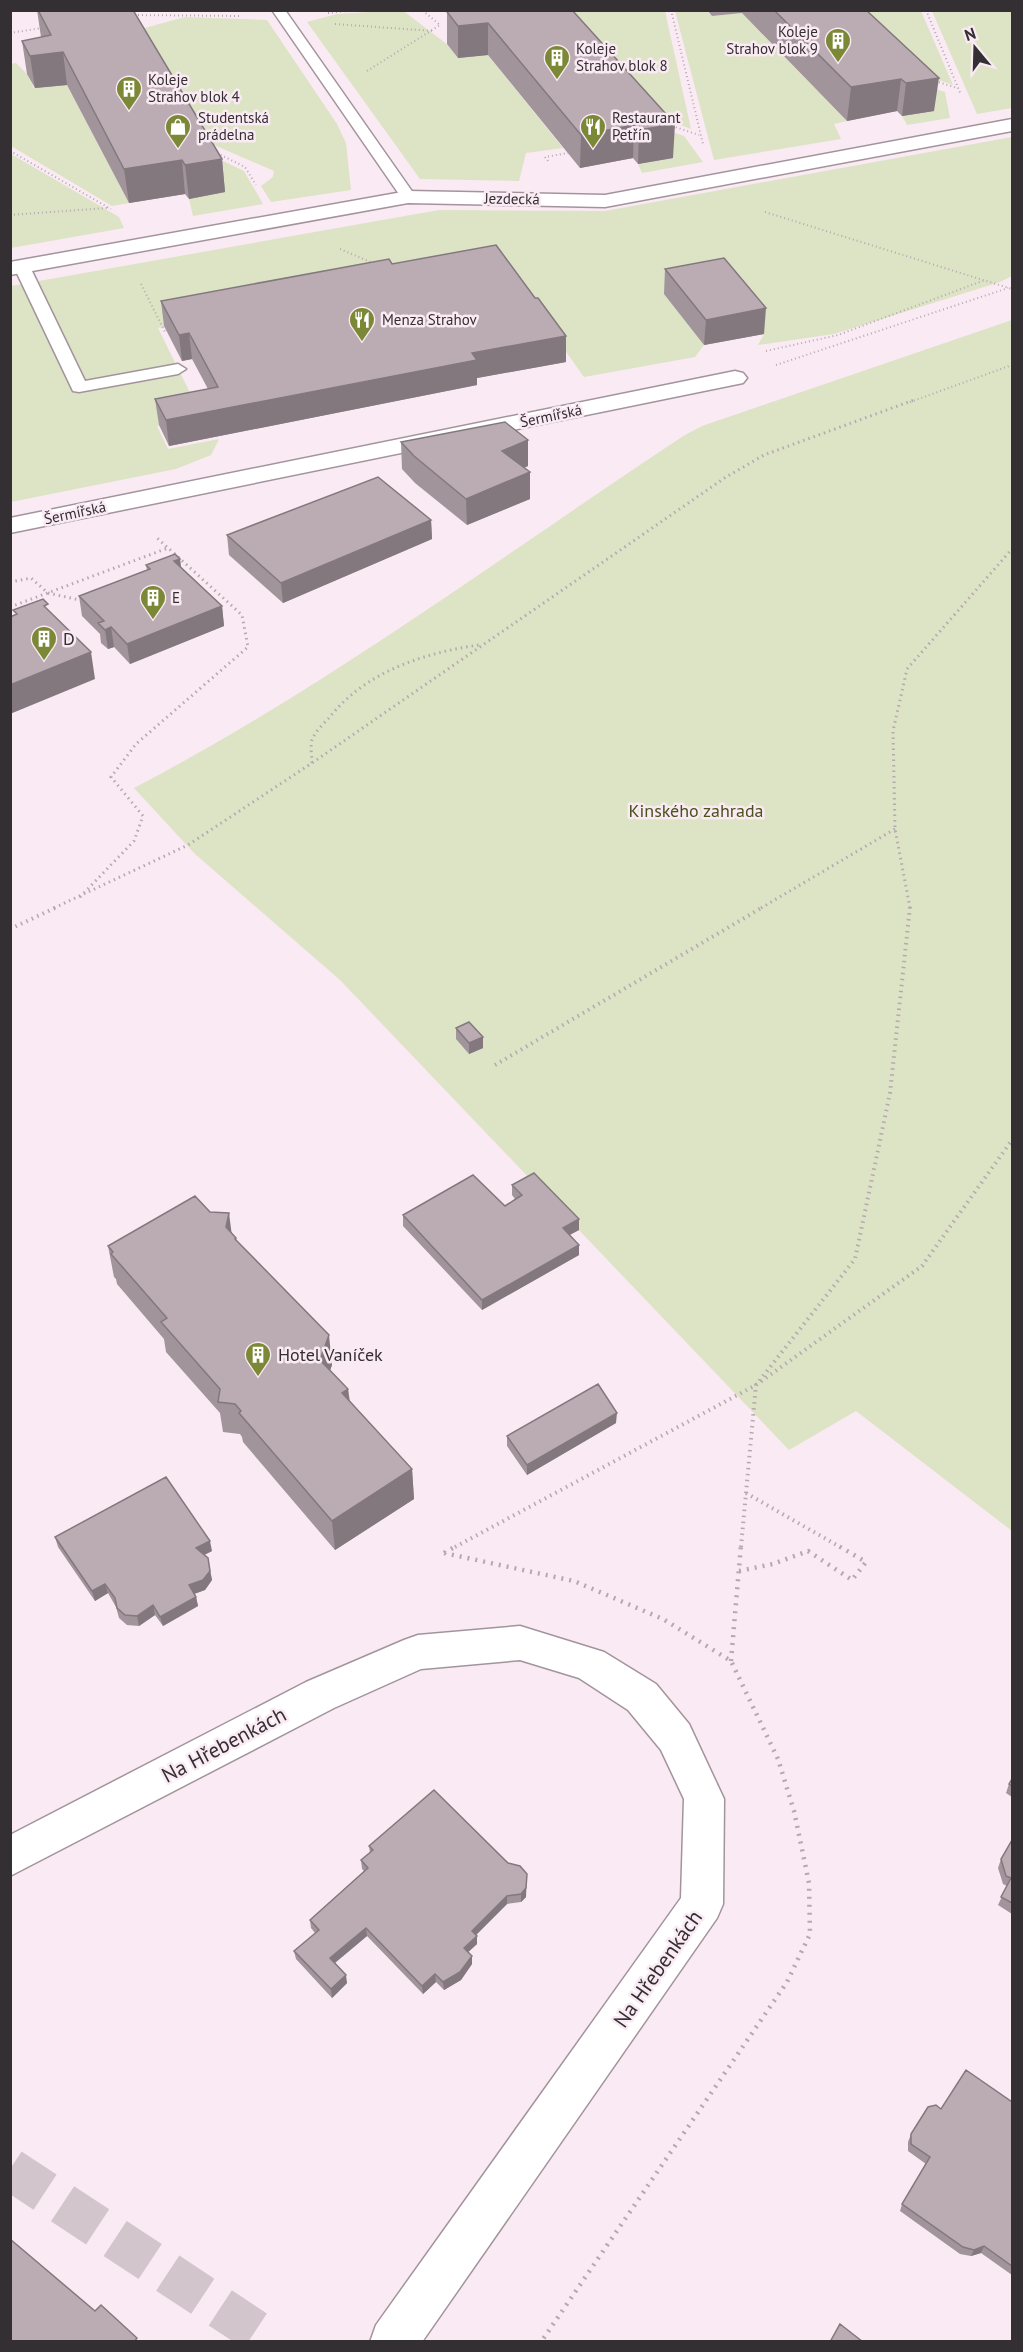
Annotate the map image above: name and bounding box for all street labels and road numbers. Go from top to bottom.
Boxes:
street label: Jezdecká [483,189,540,208]
street label: Šermířská [518,400,584,431]
street label: Šermířská [42,497,108,528]
street label: Na Hřebenkách [157,1700,291,1789]
street label: Na Hřebenkách [607,1905,708,2033]

